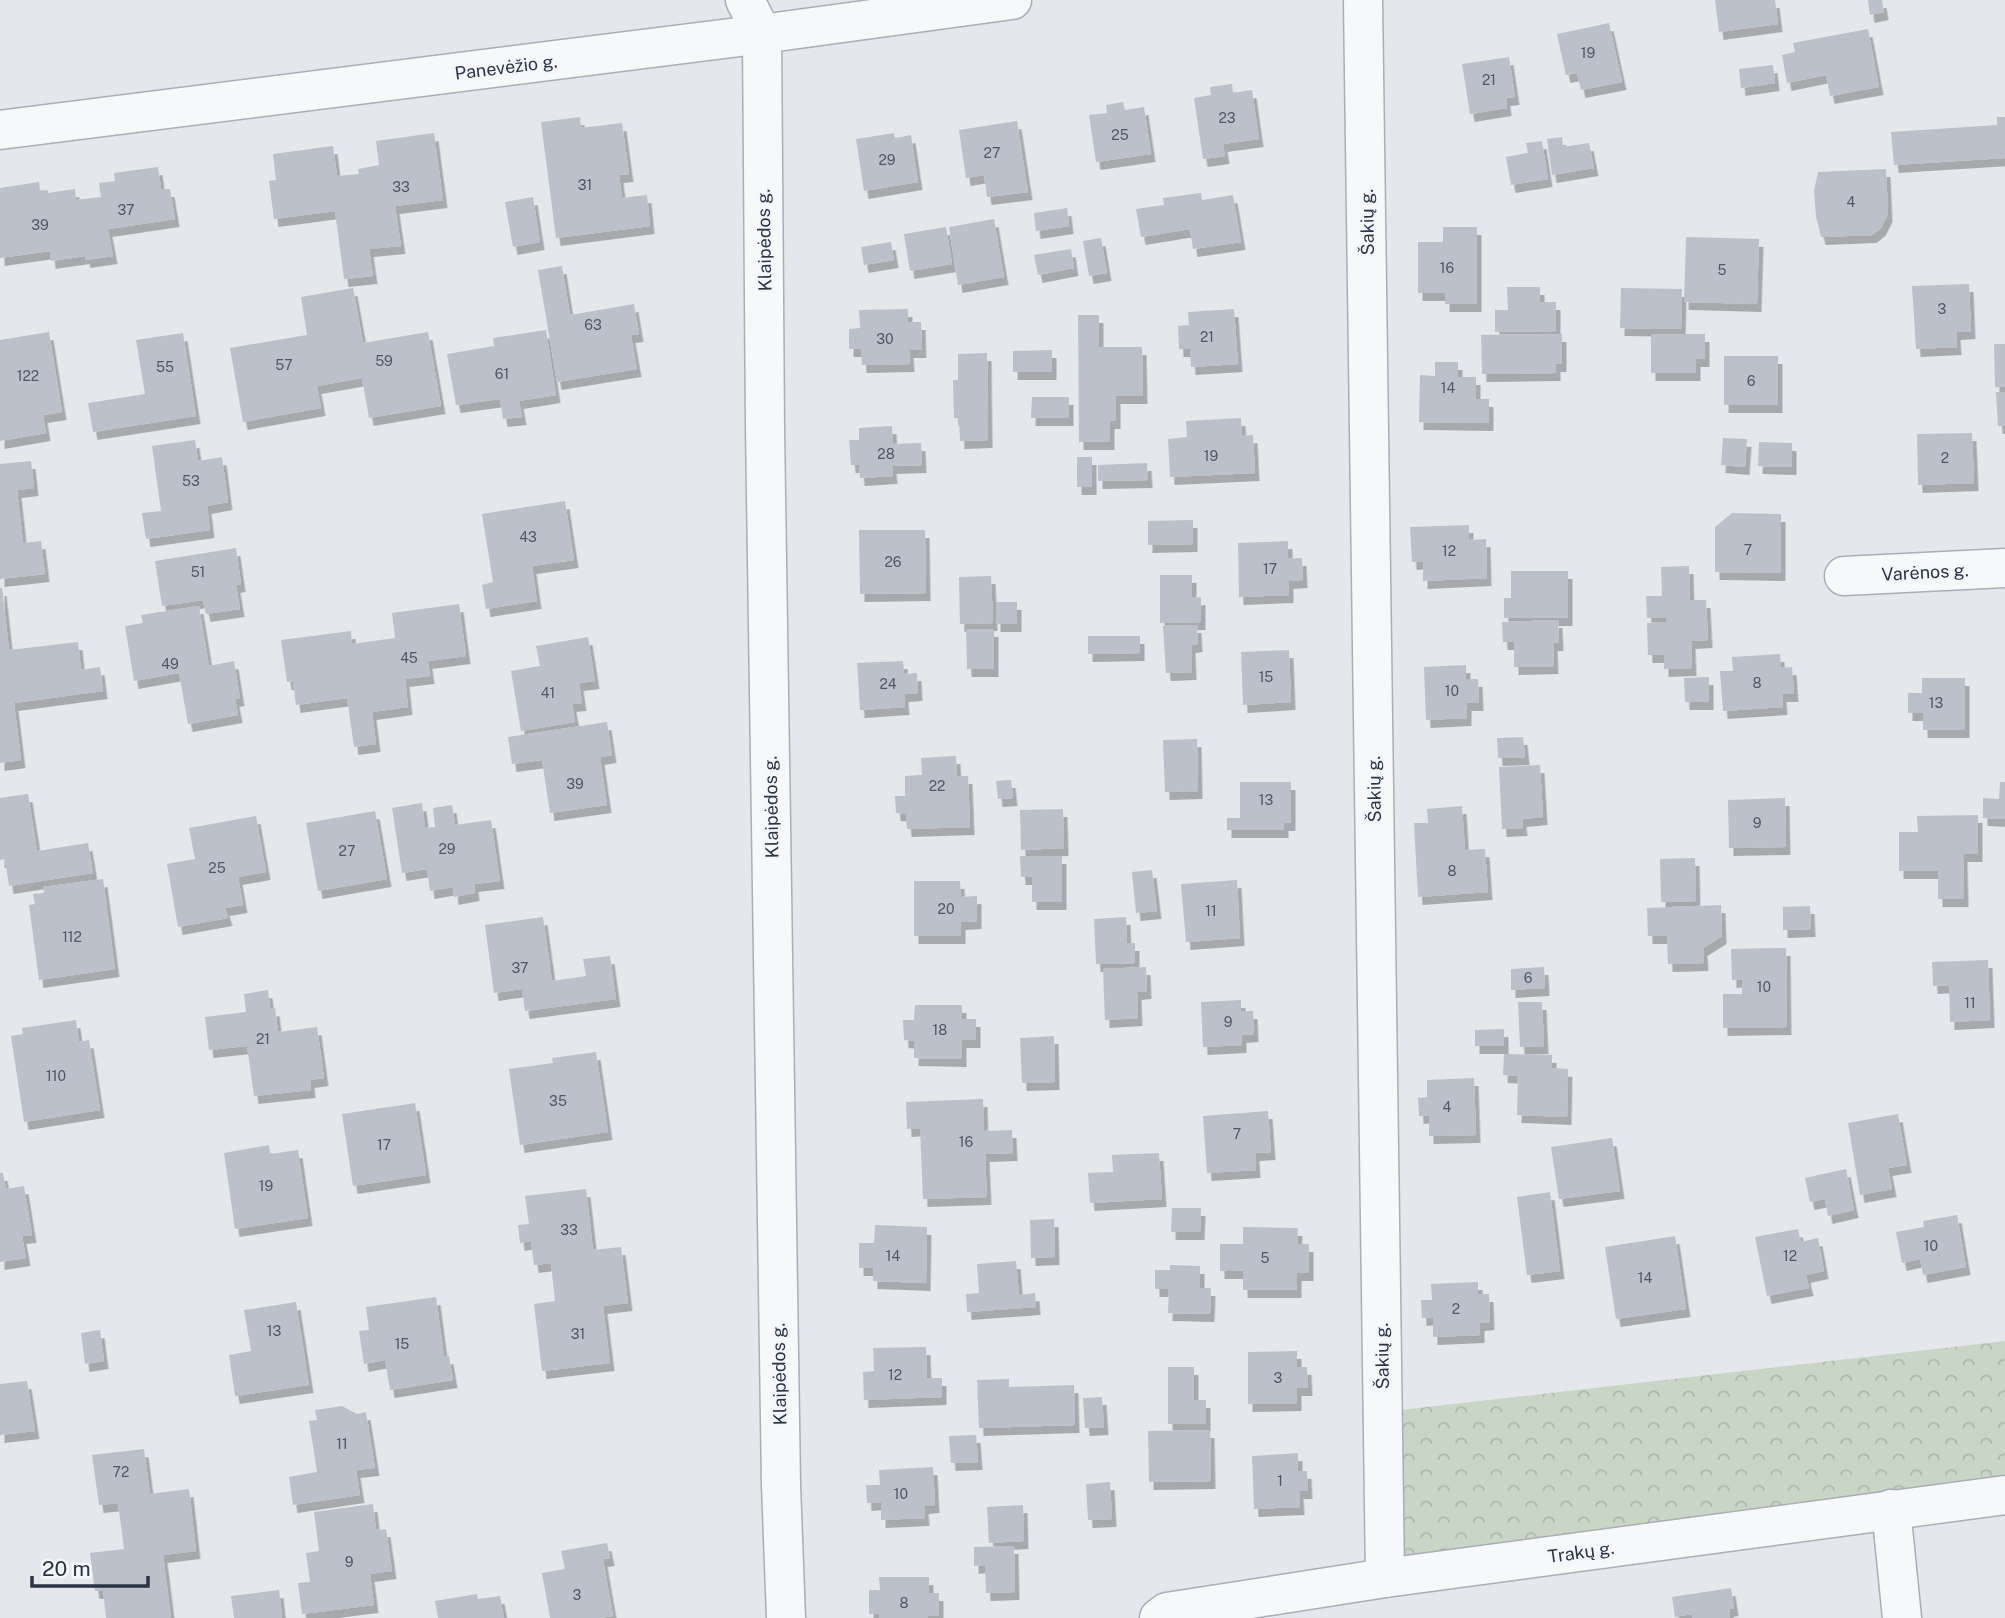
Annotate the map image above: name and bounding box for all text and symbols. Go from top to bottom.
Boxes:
house number: 19 [1581,45,1595,61]
street label: Panevėžio g. [453,50,559,84]
house number: 21 [1482,72,1496,88]
house number: 23 [1218,110,1236,126]
house number: 25 [1111,127,1129,143]
house number: 27 [984,145,1000,161]
house number: 29 [878,152,896,168]
house number: 31 [578,177,592,193]
house number: 33 [392,179,410,195]
street label: Klaipėdos g. [753,189,775,291]
street label: Šakių g. [1356,189,1378,255]
house number: 4 [1847,194,1856,210]
house number: 37 [118,202,134,218]
house number: 39 [31,217,49,233]
house number: 16 [1440,260,1454,276]
house number: 5 [1718,262,1727,278]
house number: 3 [1938,301,1947,317]
house number: 63 [584,317,602,333]
house number: 21 [1200,329,1214,345]
house number: 30 [876,331,894,347]
house number: 59 [375,353,393,369]
house number: 57 [275,357,293,373]
house number: 55 [156,359,174,375]
house number: 61 [495,366,509,382]
house number: 122 [17,368,39,384]
house number: 6 [1747,373,1756,389]
house number: 14 [1441,380,1455,396]
house number: 28 [877,446,895,462]
house number: 19 [1204,448,1218,464]
house number: 2 [1941,450,1949,466]
house number: 53 [182,473,200,489]
house number: 43 [519,529,537,545]
house number: 7 [1744,542,1752,558]
house number: 12 [1442,543,1456,559]
house number: 26 [884,554,902,570]
street label: Varėnos g. [1881,559,1969,585]
house number: 17 [1263,561,1277,577]
house number: 51 [191,564,205,580]
house number: 45 [400,650,418,666]
house number: 49 [161,656,179,672]
house number: 15 [1259,669,1273,685]
house number: 8 [1752,675,1762,691]
house number: 24 [879,676,897,692]
house number: 10 [1445,683,1459,699]
house number: 41 [541,685,555,701]
house number: 13 [1929,695,1943,711]
street label: Klaipėdos g. [760,756,782,858]
street label: Šakių g. [1363,756,1385,822]
house number: 39 [566,776,584,792]
house number: 22 [929,778,945,794]
house number: 13 [1259,792,1273,808]
house number: 9 [1753,815,1762,831]
house number: 29 [438,841,456,857]
house number: 27 [339,843,355,859]
house number: 25 [208,860,226,876]
house number: 8 [1447,863,1457,879]
house number: 20 [938,901,954,917]
house number: 11 [1205,903,1217,919]
house number: 112 [62,929,82,945]
house number: 37 [512,960,528,976]
house number: 6 [1524,970,1533,986]
house number: 10 [1757,979,1771,995]
house number: 11 [1964,995,1976,1011]
house number: 9 [1224,1014,1233,1030]
house number: 18 [933,1022,947,1038]
house number: 21 [256,1031,270,1047]
house number: 110 [46,1068,66,1084]
house number: 35 [549,1093,567,1109]
house number: 4 [1443,1099,1452,1115]
house number: 7 [1233,1126,1241,1142]
house number: 16 [959,1134,973,1150]
house number: 17 [377,1137,391,1153]
house number: 19 [259,1178,273,1194]
house number: 33 [560,1222,578,1238]
house number: 10 [1924,1238,1938,1254]
house number: 14 [886,1248,900,1264]
house number: 12 [1783,1248,1797,1264]
house number: 5 [1261,1250,1270,1266]
house number: 14 [1638,1270,1652,1286]
house number: 2 [1452,1301,1460,1317]
house number: 13 [267,1323,281,1339]
street label: Klaipėdos g. [768,1323,790,1425]
street label: Šakių g. [1371,1323,1393,1389]
house number: 31 [571,1326,585,1342]
house number: 15 [395,1336,409,1352]
house number: 12 [888,1367,902,1383]
house number: 3 [1274,1370,1283,1386]
house number: 11 [336,1436,348,1452]
house number: 72 [113,1464,129,1480]
house number: 1 [1277,1473,1283,1489]
house number: 10 [894,1486,908,1502]
street label: Trakų g. [1546,1537,1616,1567]
scale bar [32,1544,147,1588]
house number: 9 [345,1554,354,1570]
text: 20 m [42,1556,91,1581]
house number: 3 [573,1587,582,1603]
house number: 8 [899,1595,909,1611]

